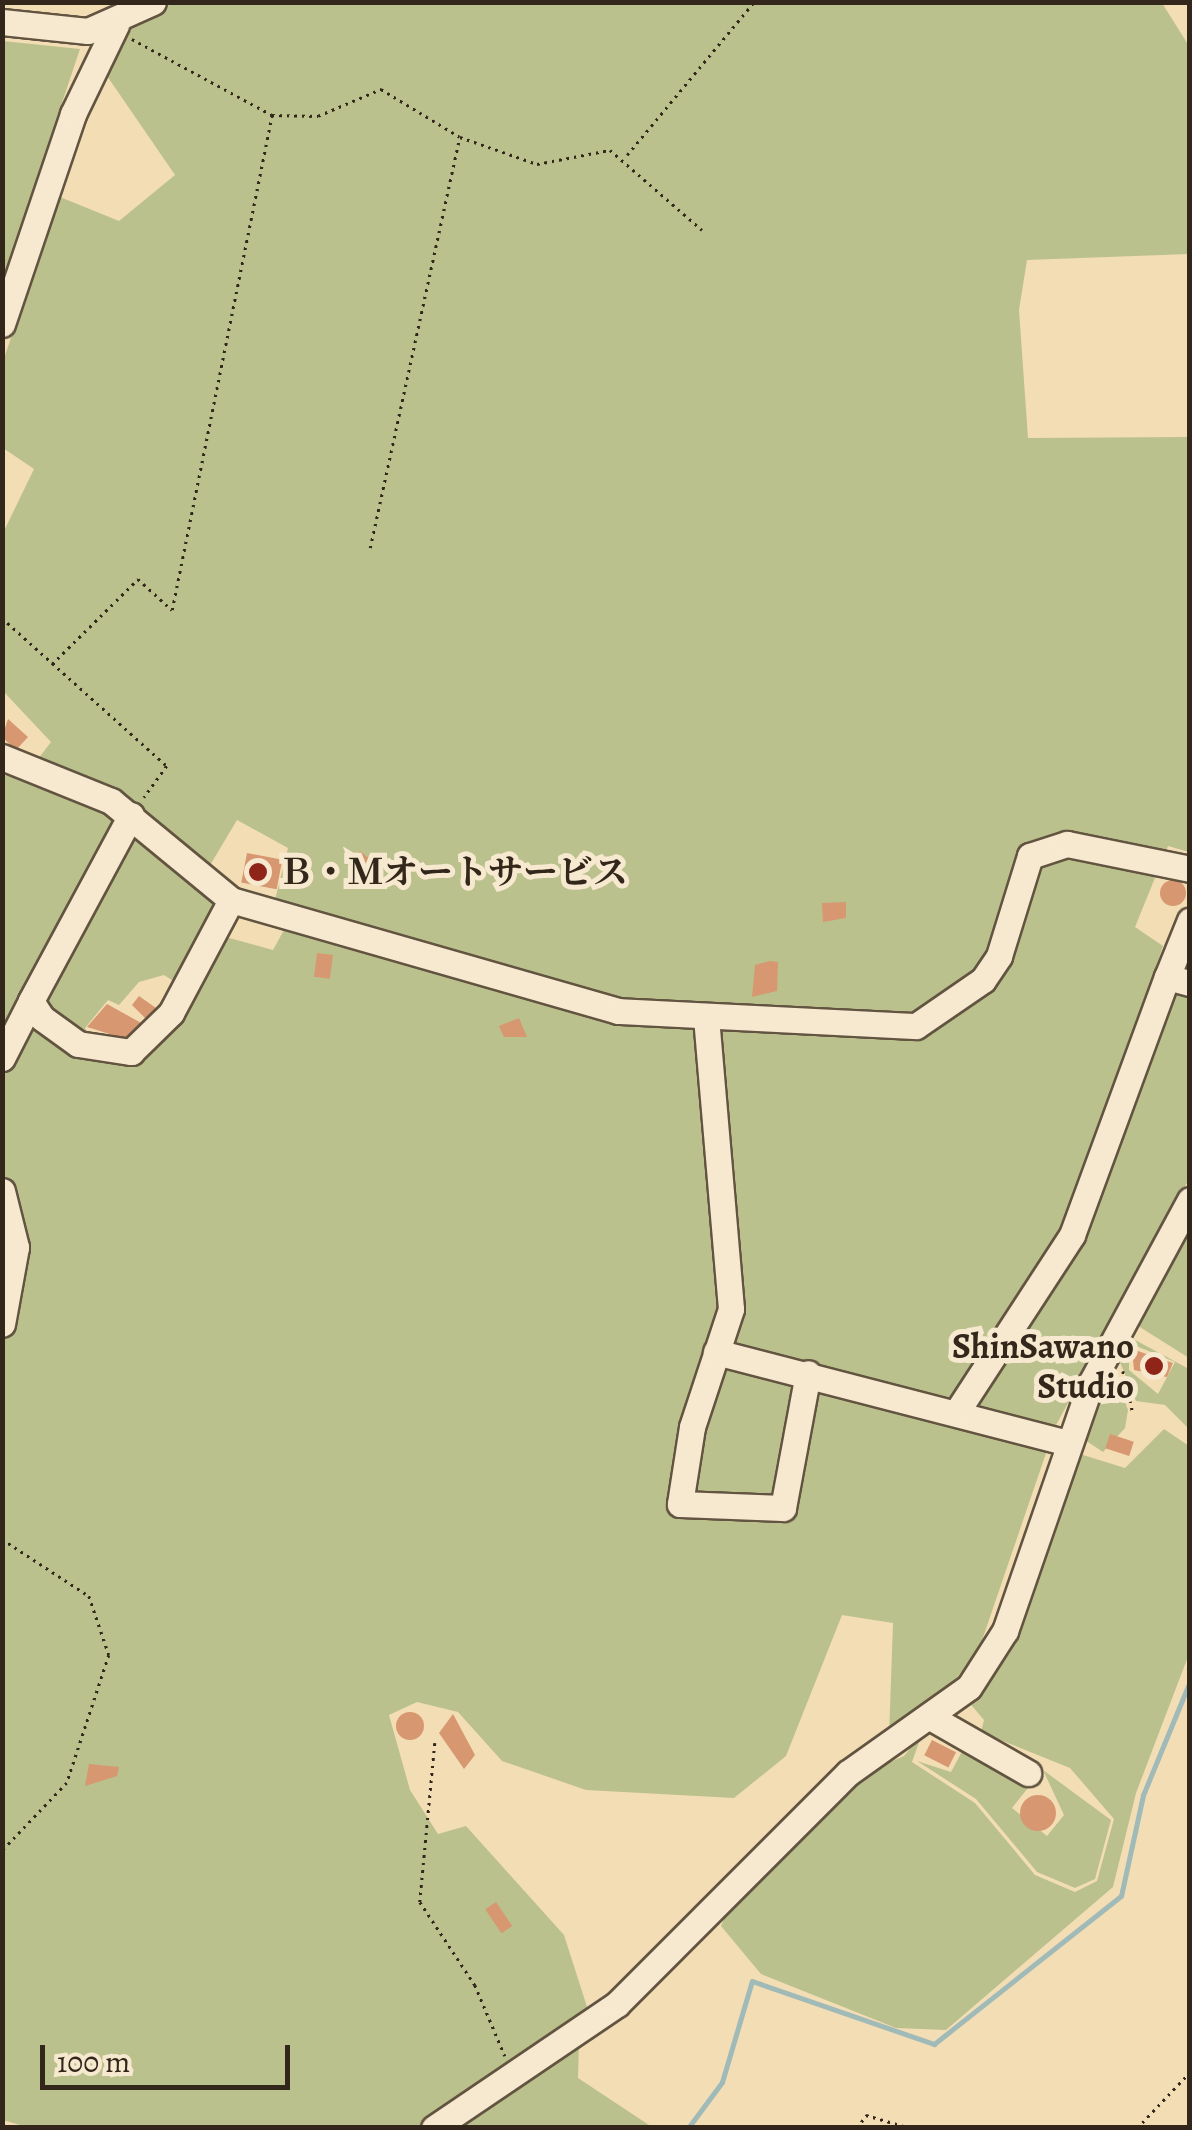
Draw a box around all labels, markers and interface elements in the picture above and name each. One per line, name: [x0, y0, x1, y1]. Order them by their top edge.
place label: Ｂ・Ｍオートサービス: [278, 851, 628, 893]
marker: Ｂ・Ｍオートサービス: [247, 861, 269, 883]
place label: ShinSawano Studio: [952, 1325, 1134, 1407]
marker: ShinSawano Studio: [1143, 1355, 1165, 1377]
scale bar: [45, 2025, 295, 2087]
text: 100 m: [57, 2042, 130, 2082]

